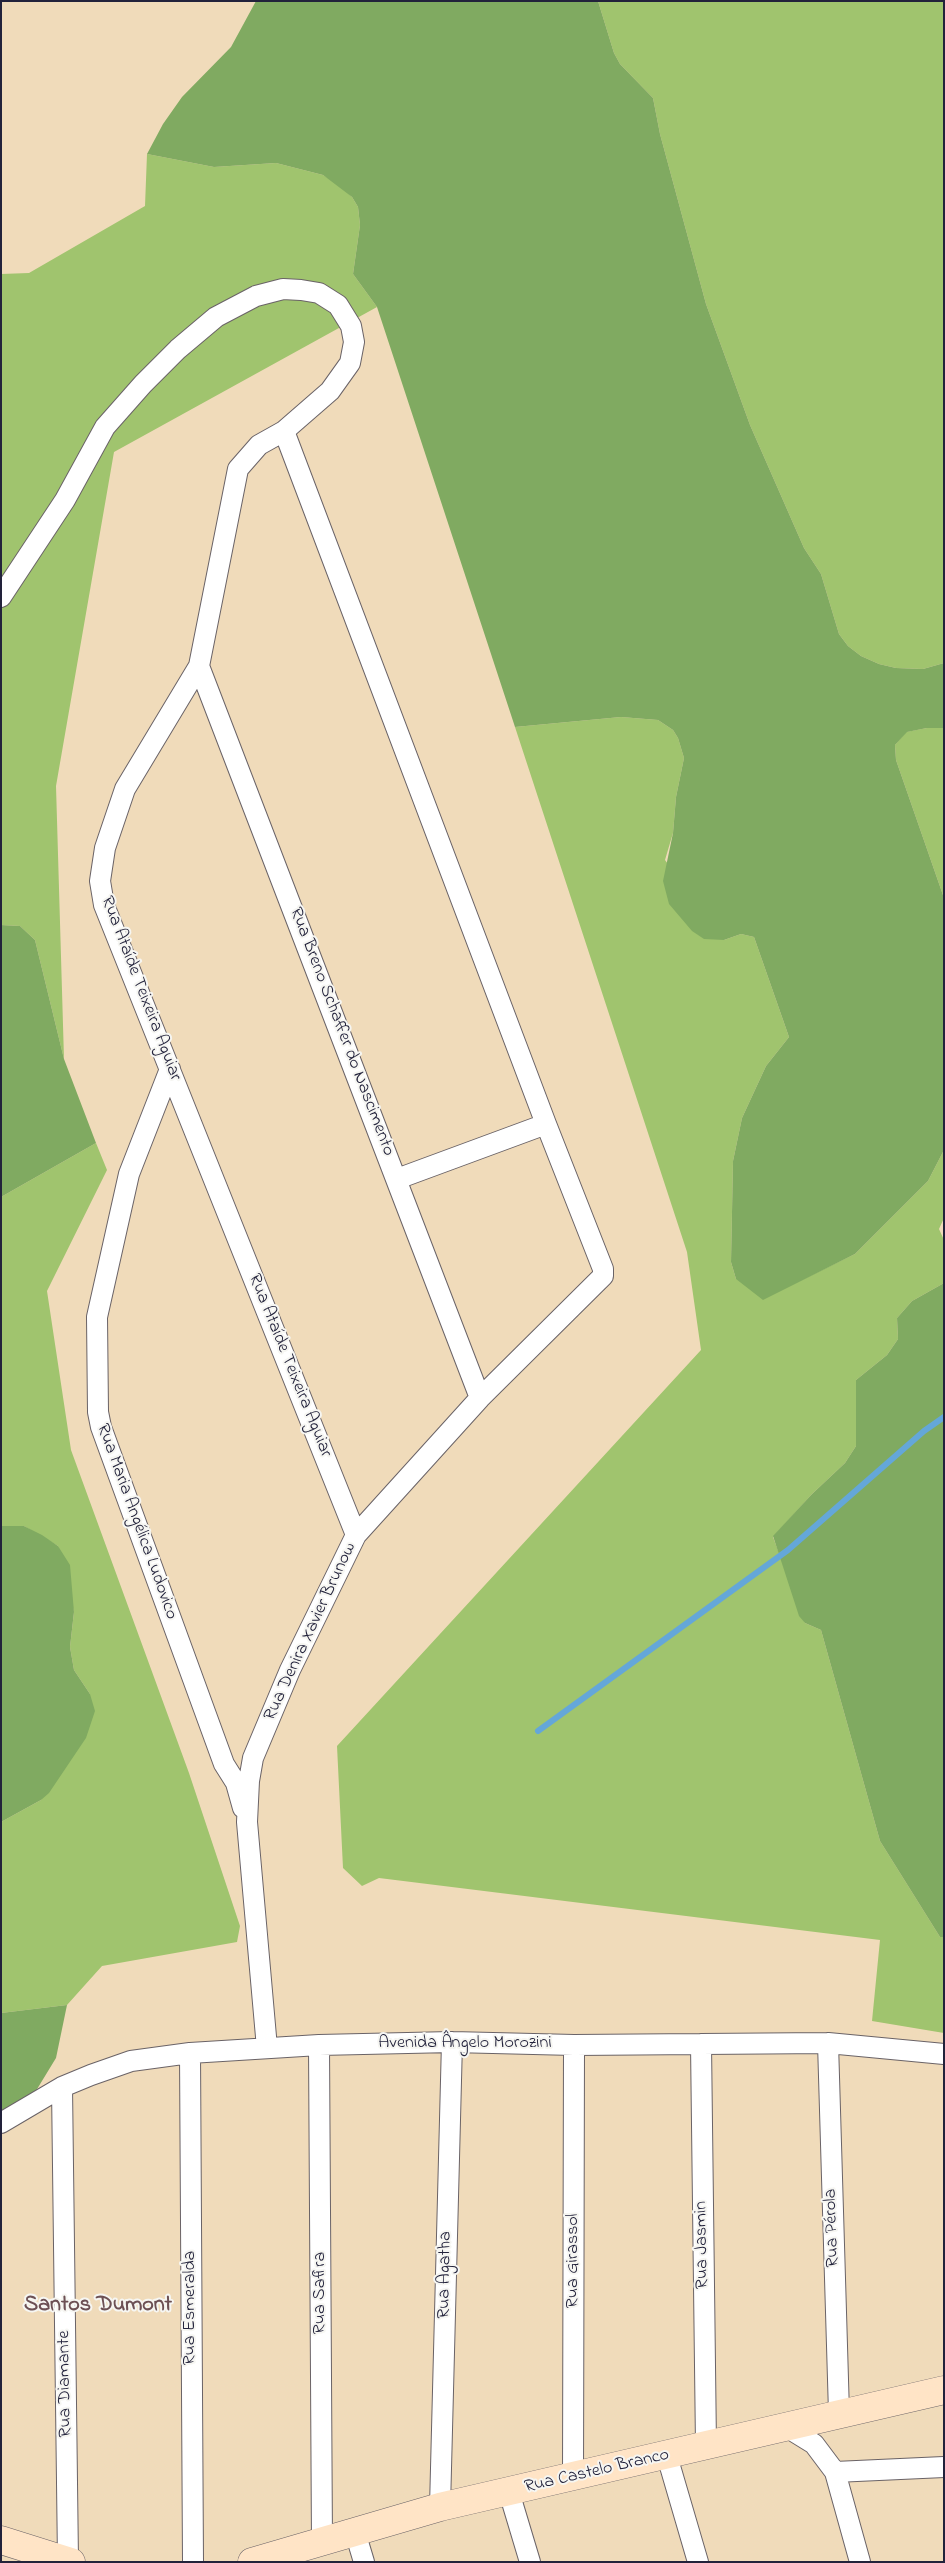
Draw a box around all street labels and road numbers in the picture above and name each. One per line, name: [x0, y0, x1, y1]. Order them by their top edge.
street label: Rua Ataíde Teixeira Aguiar: [95, 894, 185, 1084]
street label: Rua Breno Schaffer do Nascimento: [284, 905, 398, 1159]
street label: Rua Ataíde Teixeira Aguiar: [242, 1271, 336, 1461]
street label: Rua Maria Angélica Ludovico: [91, 1421, 181, 1623]
street label: Rua Denira Xavier Brunow: [260, 1540, 362, 1724]
street label: Avenida Ângelo Morozini: [378, 2033, 552, 2055]
street label: Rua Pérola: [821, 2188, 845, 2268]
street label: Rua Jasmin: [691, 2201, 715, 2289]
street label: Rua Girassol: [563, 2214, 585, 2308]
street label: Rua Agatha: [434, 2231, 458, 2319]
street label: Rua Esmeralda: [180, 2251, 202, 2365]
street label: Rua Safira: [310, 2252, 332, 2334]
street label: Rua Diamante: [54, 2330, 78, 2438]
street label: Rua Castelo Branco: [523, 2445, 671, 2499]

